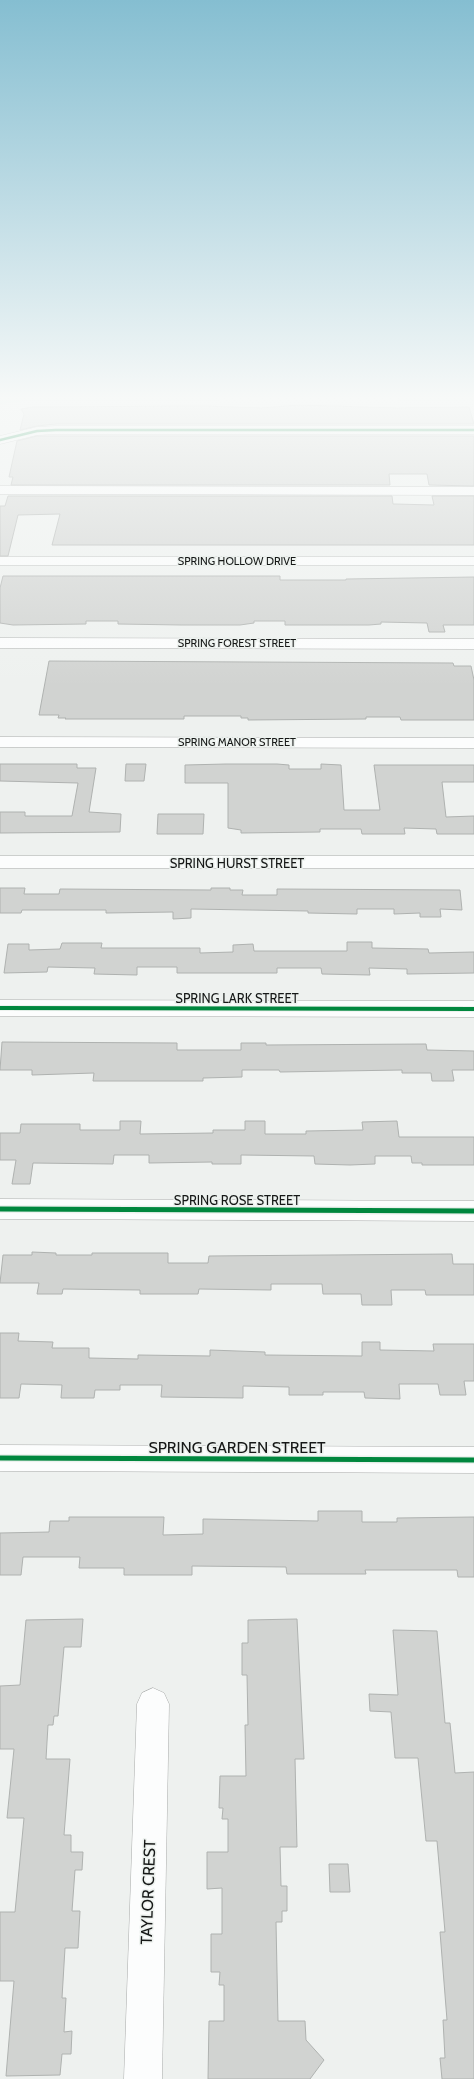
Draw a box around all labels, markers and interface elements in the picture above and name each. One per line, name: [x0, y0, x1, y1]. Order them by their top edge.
street label: SPRING HOLLOW DRIVE: [178, 554, 296, 568]
street label: SPRING FOREST STREET: [178, 636, 296, 650]
street label: SPRING MANOR STREET: [178, 735, 296, 749]
street label: SPRING HURST STREET: [170, 855, 304, 871]
street label: SPRING LARK STREET: [175, 990, 299, 1006]
street label: SPRING ROSE STREET: [174, 1192, 300, 1208]
street label: SPRING GARDEN STREET: [148, 1438, 326, 1457]
street label: TAYLOR CREST: [137, 1839, 159, 1945]

